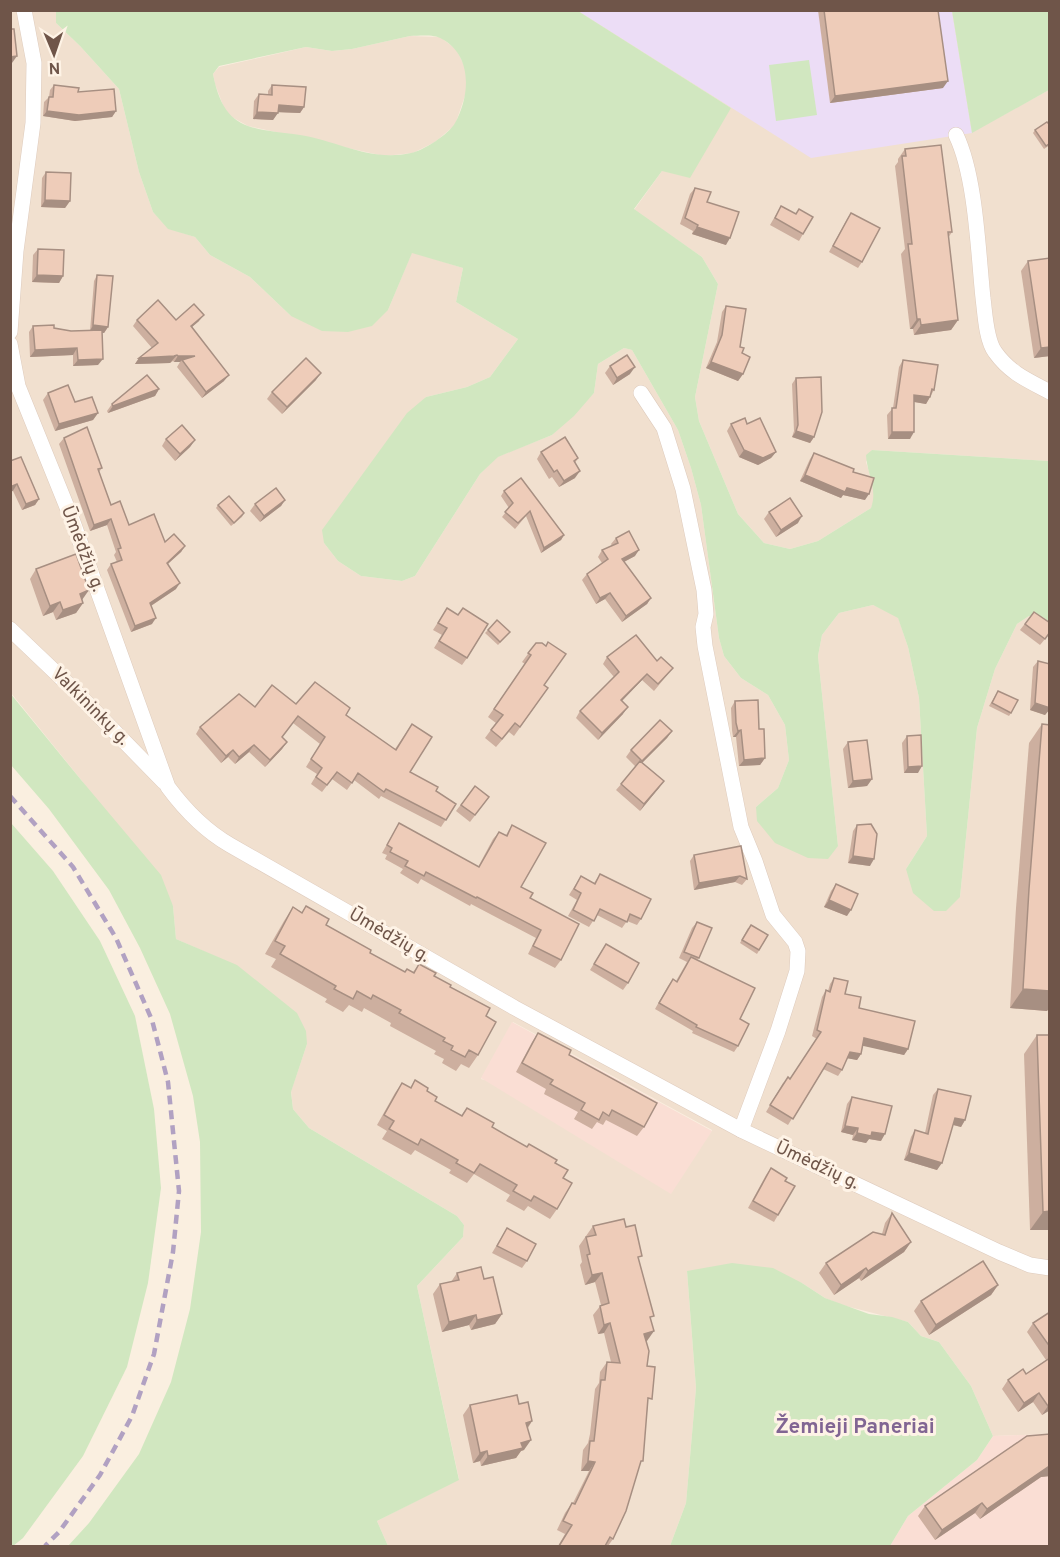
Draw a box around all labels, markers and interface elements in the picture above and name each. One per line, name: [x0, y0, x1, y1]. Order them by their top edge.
north arrow: [24, 24, 84, 84]
text: N: [48, 57, 61, 77]
street label: Ūmėdžių g.: [55, 502, 111, 595]
street label: Valkininkų g.: [46, 663, 134, 751]
street label: Ūmėdžių g.: [344, 902, 435, 969]
street label: Ūmėdžių g.: [771, 1135, 864, 1196]
district label: Žemieji Paneriai: [775, 1413, 935, 1441]

